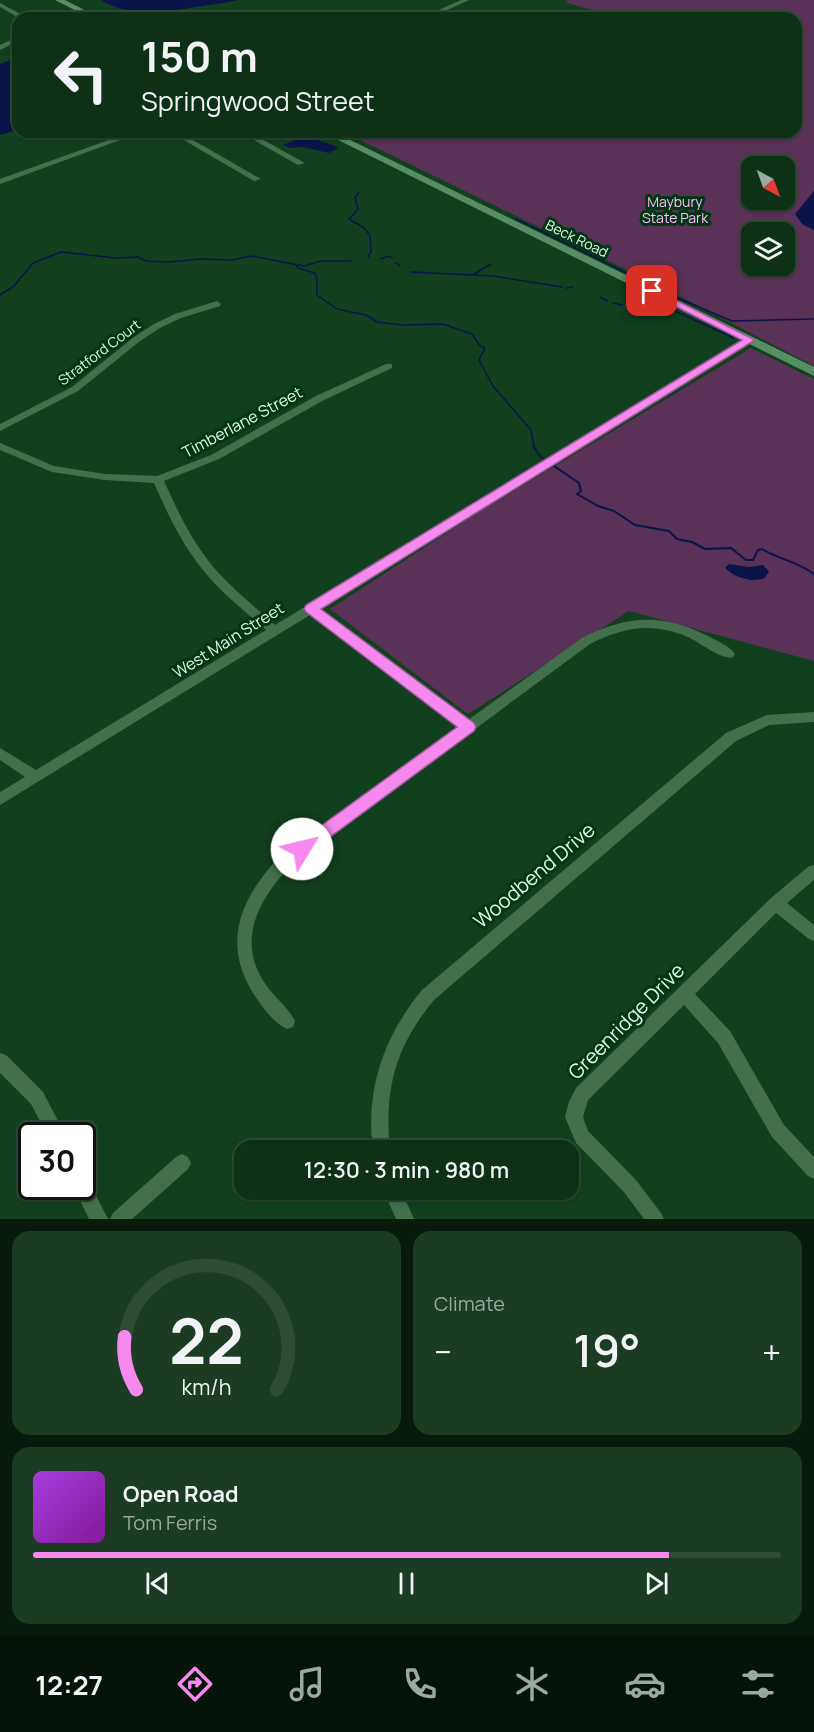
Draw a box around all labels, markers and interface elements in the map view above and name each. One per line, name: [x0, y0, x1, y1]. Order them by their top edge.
text: 150 m: [141, 27, 258, 85]
icon: left: [42, 36, 120, 114]
text: Springwood Street: [141, 82, 375, 119]
north arrow: [741, 156, 795, 210]
map controls: [741, 156, 795, 276]
park label: Maybury State Park: [642, 192, 709, 227]
street label: Beck Road: [543, 215, 611, 261]
button: layers: [741, 222, 795, 276]
pin: [626, 265, 677, 316]
icon: arrive: [635, 274, 668, 307]
street label: Stratford Court: [54, 315, 144, 389]
street label: Timberlane Street: [178, 381, 306, 463]
street label: West Main Street: [168, 597, 288, 683]
street label: Woodbend Drive: [468, 816, 600, 934]
position arrow: [270, 817, 334, 881]
street label: Greenridge Drive: [562, 957, 690, 1085]
speed limit sign: 30: [18, 1122, 96, 1200]
text: 12:30 · 3 min · 980 m: [304, 1155, 509, 1185]
text: Climate: [434, 1290, 505, 1317]
text: 22: [169, 1297, 244, 1383]
text: 19°: [573, 1319, 641, 1381]
text: −: [434, 1329, 452, 1374]
text: +: [762, 1329, 781, 1374]
text: km/h: [182, 1372, 231, 1401]
text: Open Road: [123, 1479, 238, 1509]
text: Tom Ferris: [123, 1509, 217, 1536]
icon: previous: [141, 1567, 174, 1600]
icon: pause: [390, 1567, 423, 1600]
icon: next: [640, 1567, 673, 1600]
icon: directions: [174, 1663, 216, 1705]
icon: music: [286, 1663, 328, 1705]
icon: phone: [399, 1663, 441, 1705]
icon: climate: [511, 1663, 553, 1705]
icon: car: [624, 1663, 666, 1705]
icon: filters: [737, 1663, 779, 1705]
text: 12:27: [35, 1666, 103, 1703]

